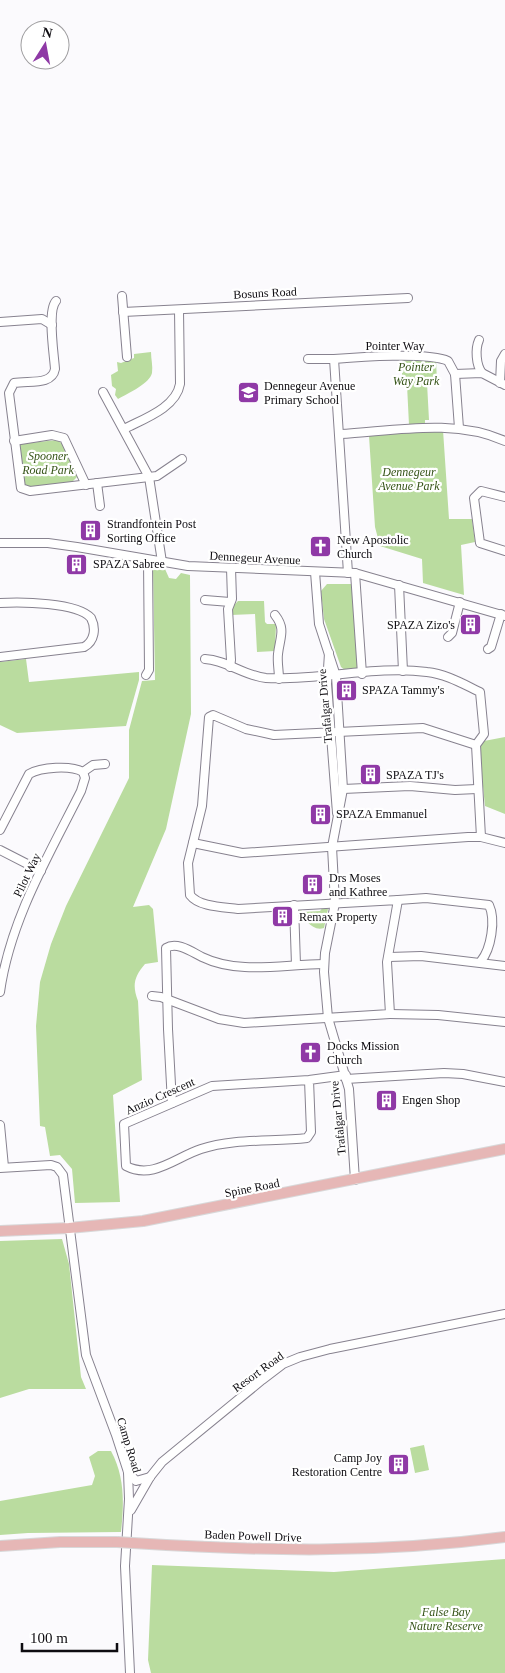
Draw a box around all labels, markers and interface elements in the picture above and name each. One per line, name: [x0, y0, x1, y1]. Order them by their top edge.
north arrow: [20, 20, 70, 70]
text: N: [41, 24, 54, 41]
street label: Bosuns Road: [233, 284, 297, 302]
street label: Pointer Way: [365, 339, 425, 353]
park label: Pointer Way Park: [393, 360, 440, 388]
place label: Dennegeur Avenue Primary School: [264, 379, 355, 407]
school or university icon: Dennegeur Avenue Primary School: [236, 381, 260, 405]
park label: Spooner Road Park: [21, 449, 75, 477]
park label: Dennegeur Avenue Park: [378, 465, 440, 493]
place label: Strandfontein Post Sorting Office: [107, 517, 197, 545]
building icon: Strandfontein Post Sorting Office: [79, 519, 103, 543]
place label: New Apostolic Church: [337, 533, 409, 561]
church icon: New Apostolic Church: [309, 535, 333, 559]
street label: Dennegeur Avenue: [209, 549, 301, 567]
building icon: SPAZA Sabree: [65, 552, 89, 576]
place label: SPAZA Sabree: [93, 557, 165, 571]
building icon: SPAZA Zizo's: [459, 613, 483, 637]
place label: SPAZA Zizo's: [387, 618, 455, 632]
street label: Trafalgar Drive: [315, 668, 335, 744]
building icon: SPAZA Tammy's: [334, 678, 358, 702]
place label: SPAZA Tammy's: [362, 683, 445, 697]
building icon: SPAZA TJ's: [358, 763, 382, 787]
place label: SPAZA TJ's: [386, 768, 444, 782]
building icon: SPAZA Emmanuel: [308, 802, 332, 826]
place label: SPAZA Emmanuel: [336, 807, 428, 821]
street label: Pilot Way: [10, 851, 44, 899]
place label: Drs Moses and Kathree: [329, 871, 387, 899]
building icon: Drs Moses and Kathree: [301, 873, 325, 897]
building icon: Remax Property: [271, 905, 295, 929]
place label: Remax Property: [299, 910, 377, 924]
place label: Docks Mission Church: [327, 1039, 399, 1067]
church icon: Docks Mission Church: [299, 1041, 323, 1065]
street label: Anzio Crescent: [123, 1074, 197, 1118]
street label: Trafalgar Drive: [327, 1080, 349, 1156]
building icon: Engen Shop: [374, 1088, 398, 1112]
place label: Engen Shop: [402, 1093, 460, 1107]
street label: Spine Road: [223, 1176, 281, 1200]
street label: Resort Road: [230, 1349, 286, 1395]
street label: Camp Road: [114, 1416, 144, 1474]
place label: Camp Joy Restoration Centre: [292, 1451, 382, 1479]
building icon: Camp Joy Restoration Centre: [386, 1453, 410, 1477]
street label: Baden Powell Drive: [204, 1527, 302, 1545]
park label: False Bay Nature Reserve: [408, 1605, 484, 1633]
scale bar: [22, 1620, 118, 1652]
text: 100 m: [30, 1630, 68, 1646]

